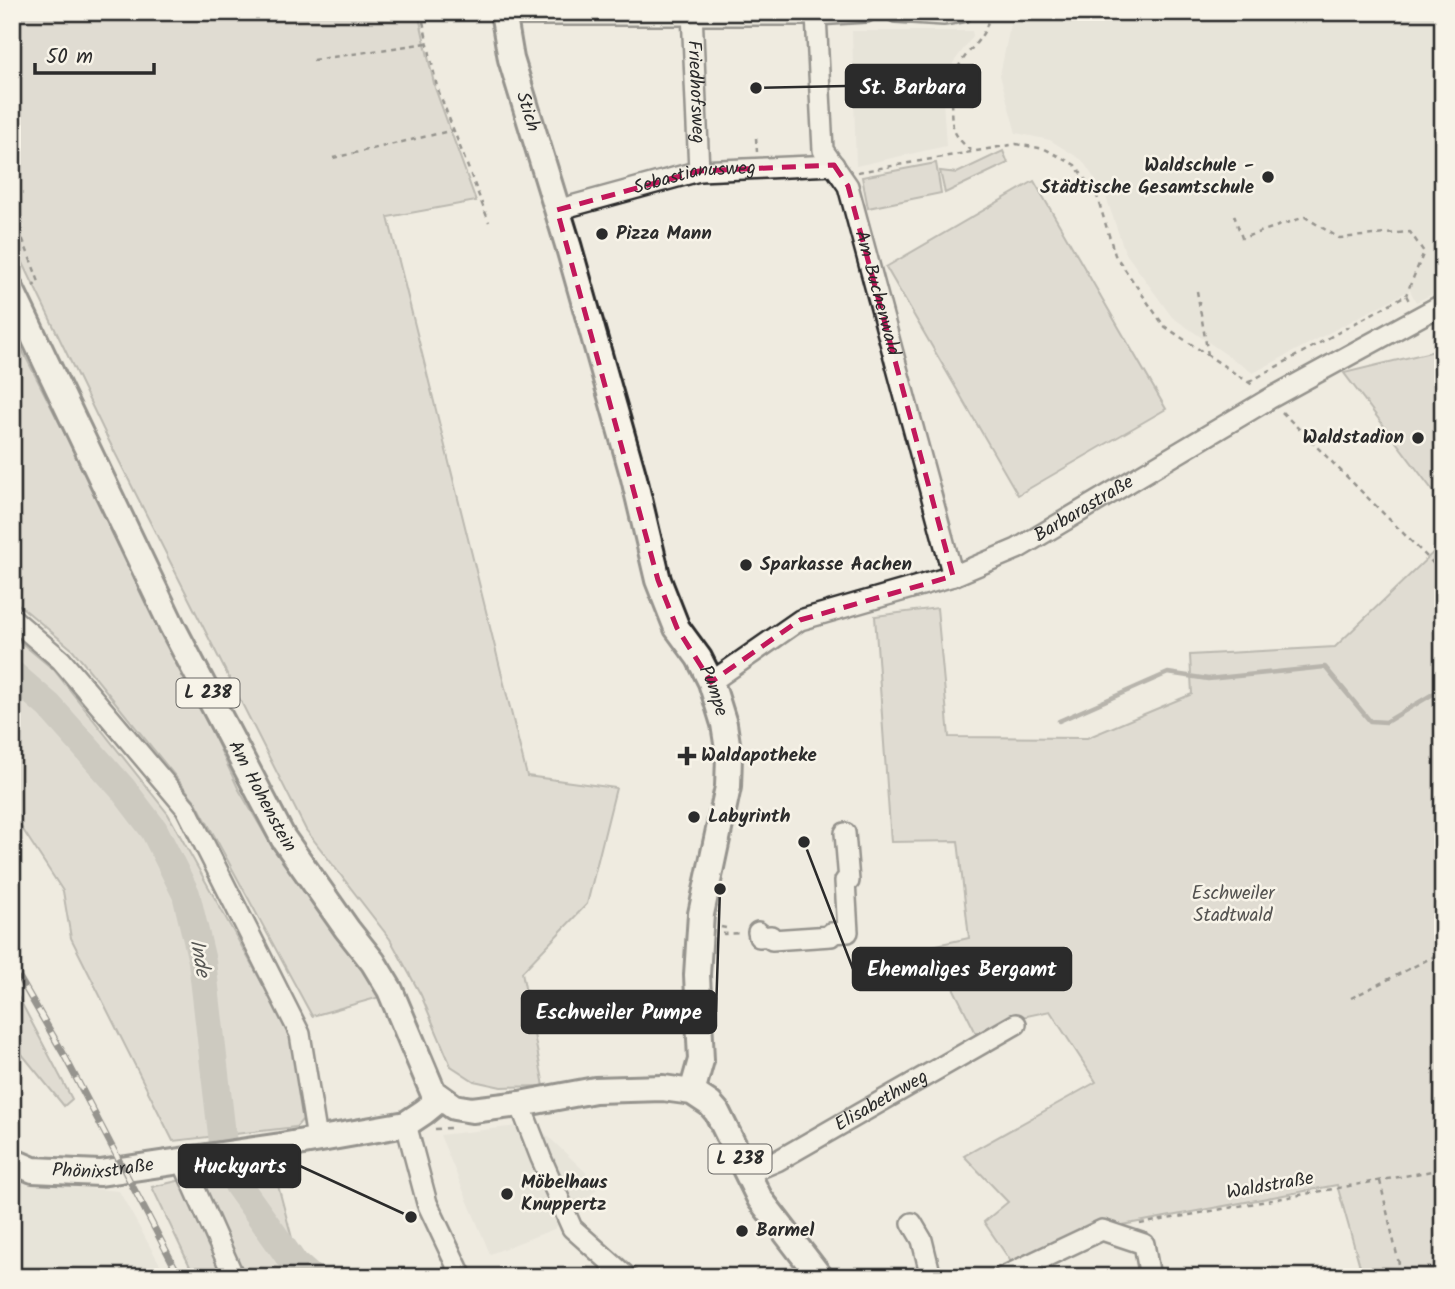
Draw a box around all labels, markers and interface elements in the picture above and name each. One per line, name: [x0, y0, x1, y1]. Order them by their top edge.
scale bar: [35, 32, 154, 76]
street label: Friedhofsweg: [678, 40, 713, 144]
text: 50 m: [46, 41, 93, 74]
callout: St. Barbara: [846, 65, 980, 107]
text: St. Barbara: [860, 72, 967, 105]
street label: Stich: [507, 88, 548, 136]
place label: Waldschule - Städtische Gesamtschule: [1040, 151, 1254, 203]
street label: Sebastianusweg: [630, 153, 756, 203]
marker: Waldschule - Städtische Gesamtschule: [1260, 169, 1276, 185]
place label: Pizza Mann: [616, 219, 712, 249]
marker: Pizza Mann: [594, 226, 610, 242]
street label: Am Buchenwald: [846, 227, 908, 360]
place label: Waldstadion: [1303, 423, 1404, 453]
marker: Waldstadion: [1410, 430, 1426, 446]
street label: Barbarastraße: [1028, 467, 1140, 551]
place label: Sparkasse Aachen: [760, 550, 912, 580]
marker: Sparkasse Aachen: [738, 557, 754, 573]
street label: Pumpe: [690, 660, 736, 721]
road number: L 238: [176, 678, 240, 708]
street label: Am Hohenstein: [220, 735, 304, 859]
place label: Waldapotheke: [701, 741, 817, 771]
marker: Waldapotheke: [679, 748, 695, 764]
place label: Labyrinth: [708, 802, 791, 832]
marker: Labyrinth: [686, 809, 702, 825]
park label: Eschweiler Stadtwald: [1191, 879, 1276, 931]
water label: Inde: [179, 937, 219, 982]
callout: Ehemaliges Bergamt: [853, 948, 1071, 990]
text: Ehemaliges Bergamt: [867, 954, 1057, 987]
callout: Eschweiler Pumpe: [522, 991, 716, 1033]
text: Eschweiler Pumpe: [536, 997, 702, 1030]
street label: Elisabethweg: [829, 1062, 934, 1140]
road number: L 238: [708, 1144, 772, 1174]
callout: Huckyarts: [179, 1145, 300, 1187]
street label: Phönixstraße: [51, 1150, 156, 1188]
text: Huckyarts: [193, 1151, 287, 1184]
street label: Waldstraße: [1224, 1163, 1316, 1208]
place label: Möbelhaus Knuppertz: [521, 1168, 608, 1220]
marker: Möbelhaus Knuppertz: [499, 1186, 515, 1202]
place label: Barmel: [756, 1216, 815, 1246]
marker: Barmel: [734, 1223, 750, 1239]

